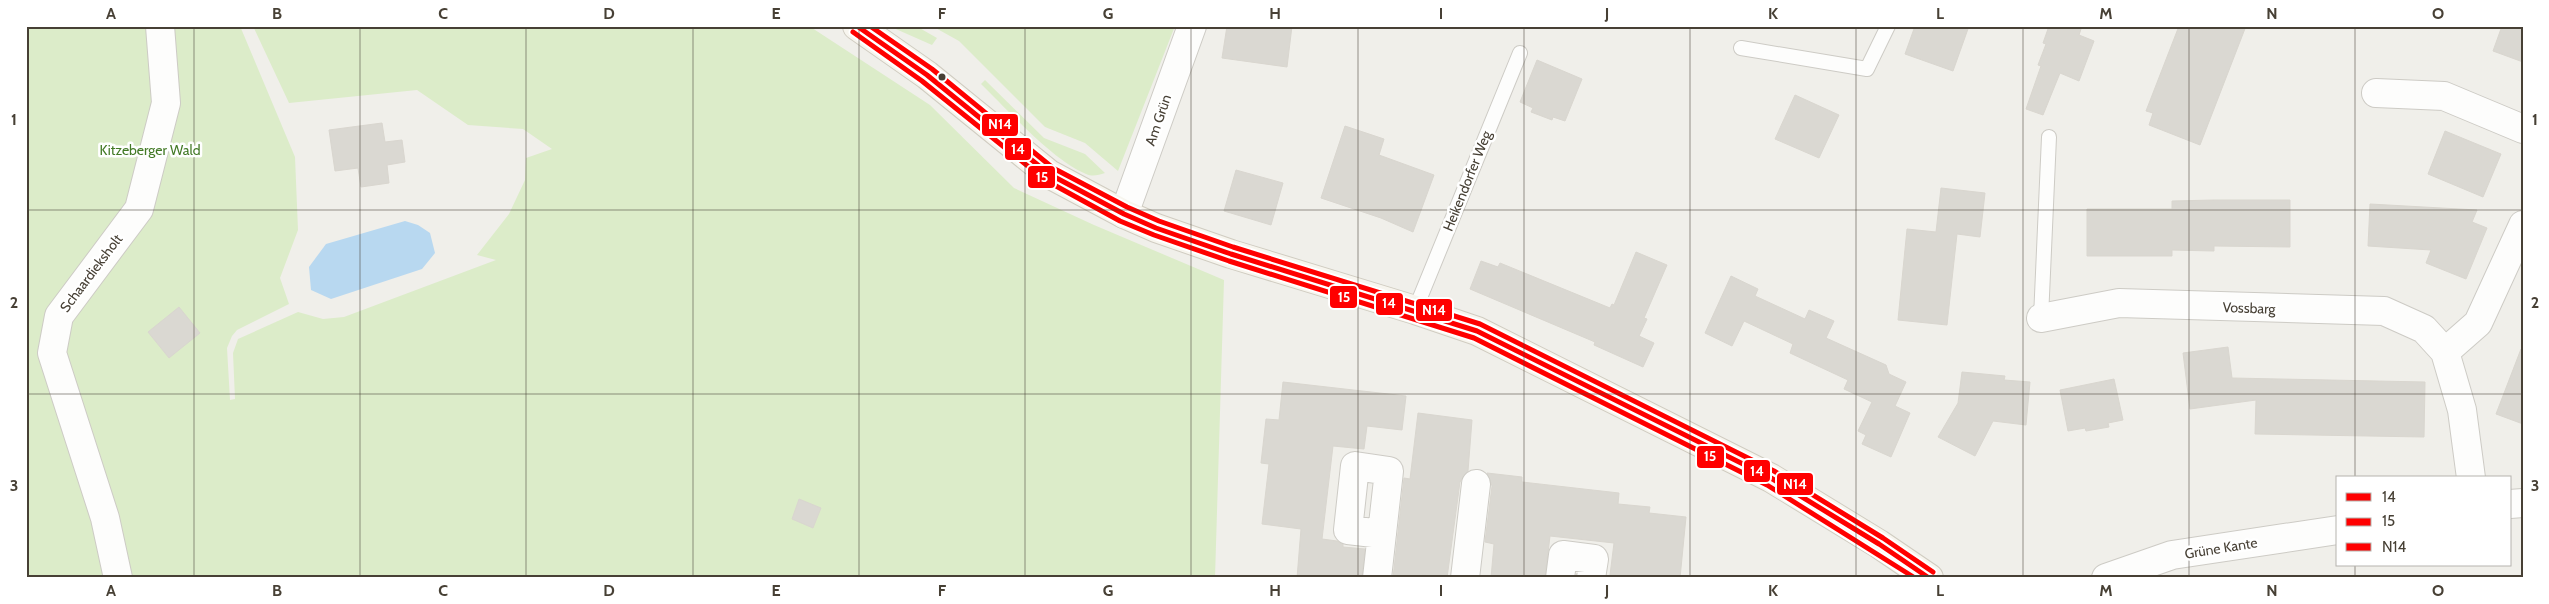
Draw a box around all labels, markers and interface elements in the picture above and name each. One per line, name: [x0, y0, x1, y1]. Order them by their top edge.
text: A: [106, 4, 116, 23]
text: B: [272, 4, 282, 23]
text: C: [438, 4, 448, 23]
text: D: [603, 4, 615, 23]
text: E: [771, 4, 781, 23]
text: F: [938, 4, 947, 23]
text: G: [1103, 4, 1113, 23]
text: H: [1269, 4, 1281, 23]
text: I: [1439, 4, 1443, 23]
text: J: [1604, 4, 1609, 23]
text: K: [1768, 4, 1778, 23]
text: L: [1936, 4, 1944, 23]
text: M: [2099, 4, 2113, 23]
text: N: [2266, 4, 2278, 23]
text: O: [2432, 4, 2444, 23]
unlabelled marker: [937, 72, 947, 82]
street label: Am Grün: [1141, 92, 1175, 148]
text: 1: [11, 110, 17, 129]
text: 1: [2532, 110, 2538, 129]
line badge: N14: [981, 113, 1019, 137]
text: N14: [988, 115, 1012, 133]
street label: Heikendorfer Weg: [1439, 127, 1496, 234]
line badge: 14: [1004, 137, 1032, 161]
text: 14: [1011, 140, 1025, 158]
park label: Kitzeberger Wald: [100, 141, 200, 159]
line badge: 15: [1027, 165, 1056, 189]
text: 15: [1036, 168, 1048, 186]
street label: Schaardieksholt: [56, 230, 126, 316]
line badge: 15: [1329, 285, 1358, 309]
text: 15: [1338, 288, 1350, 306]
line badge: 14: [1375, 292, 1404, 316]
text: 2: [10, 293, 18, 312]
text: 2: [2531, 293, 2539, 312]
text: 14: [1382, 294, 1396, 312]
line badge: N14: [1415, 298, 1453, 322]
street label: Vossbarg: [2222, 298, 2277, 318]
text: N14: [1422, 301, 1446, 319]
line badge: 15: [1696, 445, 1725, 469]
text: 15: [1704, 447, 1716, 465]
line badge: 14: [1743, 459, 1771, 483]
text: 14: [1750, 462, 1764, 480]
line badge: N14: [1776, 472, 1814, 496]
text: N14: [1783, 475, 1807, 493]
text: 3: [10, 476, 18, 495]
legend: [2336, 476, 2512, 566]
text: 3: [2531, 476, 2539, 495]
text: 14: [2382, 488, 2396, 506]
text: 15: [2382, 512, 2395, 530]
street label: Grüne Kante: [2183, 533, 2259, 563]
text: N14: [2382, 538, 2406, 556]
text: A: [106, 581, 116, 600]
text: B: [272, 581, 282, 600]
text: C: [438, 581, 448, 600]
text: D: [603, 581, 615, 600]
text: E: [771, 581, 781, 600]
text: F: [938, 581, 947, 600]
text: G: [1103, 581, 1113, 600]
text: H: [1269, 581, 1281, 600]
text: I: [1439, 581, 1443, 600]
text: J: [1604, 581, 1609, 600]
text: K: [1768, 581, 1778, 600]
text: L: [1936, 581, 1944, 600]
text: M: [2099, 581, 2113, 600]
text: N: [2266, 581, 2278, 600]
text: O: [2432, 581, 2444, 600]

